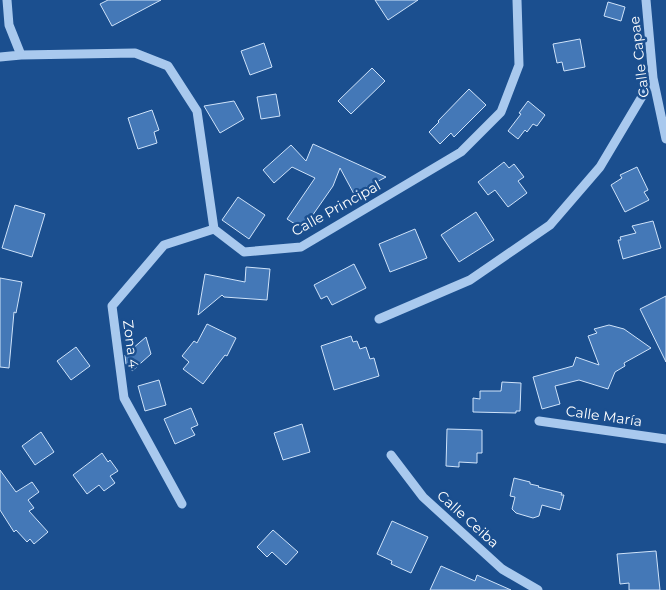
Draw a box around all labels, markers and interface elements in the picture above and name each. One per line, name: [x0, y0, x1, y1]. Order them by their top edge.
street label: Calle Capae: [625, 15, 653, 99]
street label: Calle Principal: [288, 176, 384, 240]
street label: Zona 4: [119, 319, 143, 370]
street label: Calle María: [565, 402, 643, 430]
street label: Calle Ceiba: [433, 486, 503, 552]

